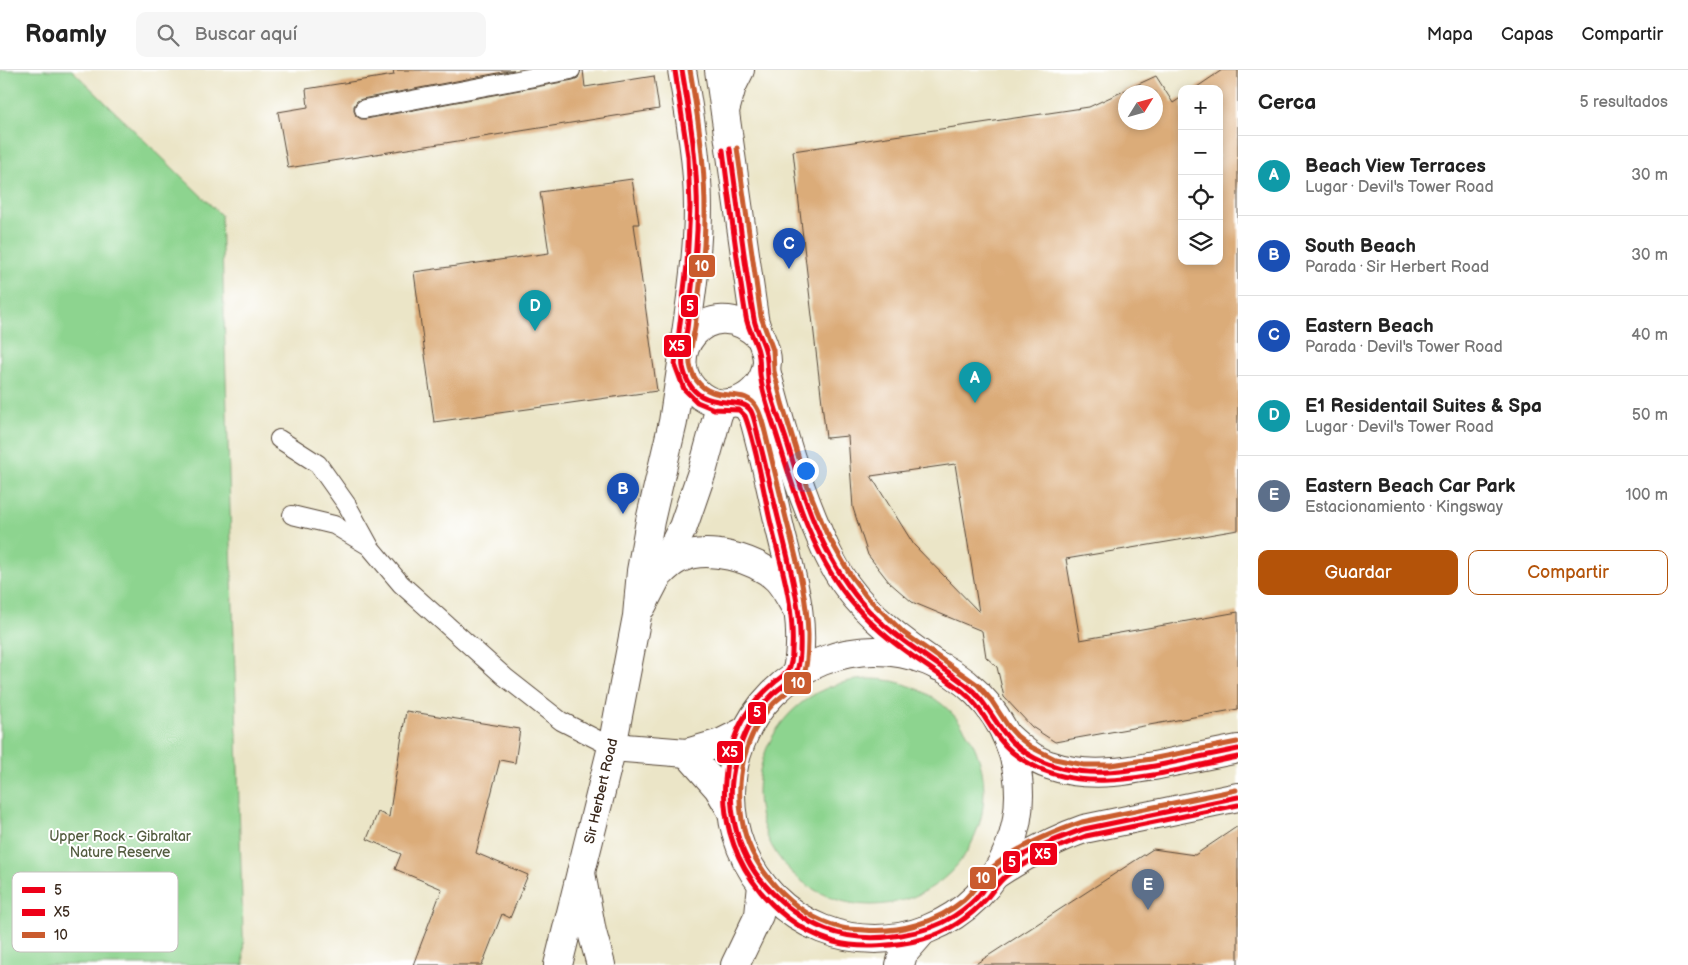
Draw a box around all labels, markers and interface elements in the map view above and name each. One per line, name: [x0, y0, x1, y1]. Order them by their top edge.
search box: [136, 12, 486, 57]
text: Roamly: [25, 20, 106, 49]
icon: search: [154, 21, 182, 49]
text: Buscar aquí: [194, 23, 297, 46]
text: Mapa: [1427, 24, 1473, 45]
text: Capas: [1501, 24, 1554, 45]
text: Compartir: [1582, 24, 1663, 45]
north arrow: [1118, 85, 1163, 130]
map controls: [1178, 85, 1223, 265]
button: +: [1178, 85, 1223, 130]
text: Cerca: [1258, 90, 1316, 115]
text: 5 resultados: [1580, 93, 1668, 112]
button: −: [1178, 130, 1223, 175]
text: Beach View Terraces: [1305, 155, 1486, 178]
text: A: [1269, 166, 1279, 185]
text: 30 m: [1631, 166, 1668, 185]
button: locate: [1178, 175, 1223, 220]
text: Lugar · Devil's Tower Road: [1305, 178, 1494, 197]
button: layers: [1178, 220, 1223, 265]
pin: C: [773, 228, 805, 269]
text: South Beach: [1305, 235, 1416, 258]
text: B: [1268, 246, 1280, 265]
text: 30 m: [1631, 246, 1668, 265]
line badge: 10: [688, 254, 716, 278]
text: 10: [695, 258, 710, 275]
text: Parada · Sir Herbert Road: [1305, 258, 1489, 277]
pin: D: [519, 290, 551, 331]
line badge: 5: [680, 294, 699, 318]
text: 5: [686, 298, 694, 315]
text: Eastern Beach: [1305, 315, 1434, 338]
text: C: [1268, 326, 1280, 345]
text: 40 m: [1631, 326, 1668, 345]
line badge: X5: [663, 334, 692, 358]
text: X5: [669, 338, 685, 355]
text: Parada · Devil's Tower Road: [1305, 338, 1503, 357]
pin: A: [959, 362, 991, 403]
text: E1 Residentail Suites & Spa: [1305, 395, 1542, 418]
text: D: [1268, 406, 1280, 425]
text: 50 m: [1632, 406, 1668, 425]
text: Lugar · Devil's Tower Road: [1305, 418, 1494, 437]
your location: [793, 458, 819, 484]
pin: B: [607, 473, 639, 514]
text: Eastern Beach Car Park: [1305, 475, 1515, 498]
text: E: [1269, 486, 1279, 505]
text: 100 m: [1625, 486, 1668, 505]
text: Estacionamiento · Kingsway: [1305, 498, 1503, 517]
button: Guardar: [1258, 550, 1458, 595]
button: Compartir: [1468, 550, 1668, 595]
line badge: 10: [783, 671, 812, 695]
text: 10: [791, 675, 806, 692]
line badge: 5: [747, 701, 767, 725]
text: 5: [753, 704, 761, 721]
street label: Sir Herbert Road: [581, 737, 621, 845]
line badge: X5: [716, 740, 744, 764]
text: X5: [722, 744, 738, 761]
park label: Upper Rock - Gibraltar Nature Reserve: [49, 828, 192, 861]
line badge: X5: [1029, 842, 1058, 866]
text: X5: [1035, 846, 1051, 863]
line badge: 5: [1002, 850, 1021, 874]
text: 5: [1008, 854, 1016, 871]
line badge: 10: [969, 866, 997, 890]
pin: E: [1132, 869, 1164, 910]
text: 10: [976, 870, 991, 887]
legend: [12, 872, 178, 952]
text: 5: [54, 882, 62, 899]
text: X5: [53, 904, 70, 921]
text: 10: [54, 927, 68, 944]

